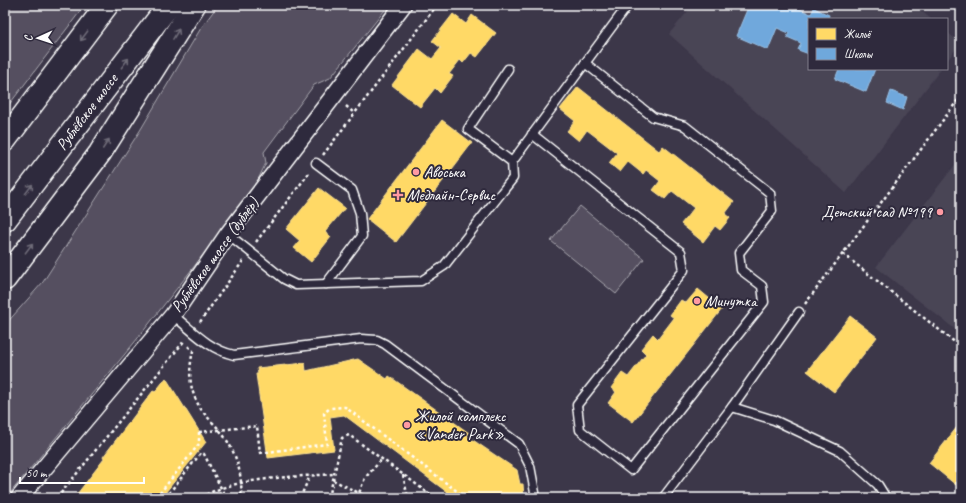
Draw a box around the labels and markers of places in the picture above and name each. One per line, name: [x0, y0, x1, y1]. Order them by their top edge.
place label: Авоська: [424, 162, 466, 182]
marker: Авоська: [411, 167, 421, 177]
place label: Медлайн-Сервис: [407, 185, 496, 205]
marker: Медлайн-Сервис: [392, 189, 404, 201]
place label: Детский сад №199: [822, 202, 934, 222]
marker: Детский сад №199: [935, 207, 945, 217]
place label: Минутка: [705, 291, 758, 311]
marker: Минутка: [692, 296, 702, 306]
place label: Жилой комплекс «Vander Park»: [415, 406, 507, 444]
marker: Жилой комплекс «Vander Park»: [402, 420, 412, 430]

